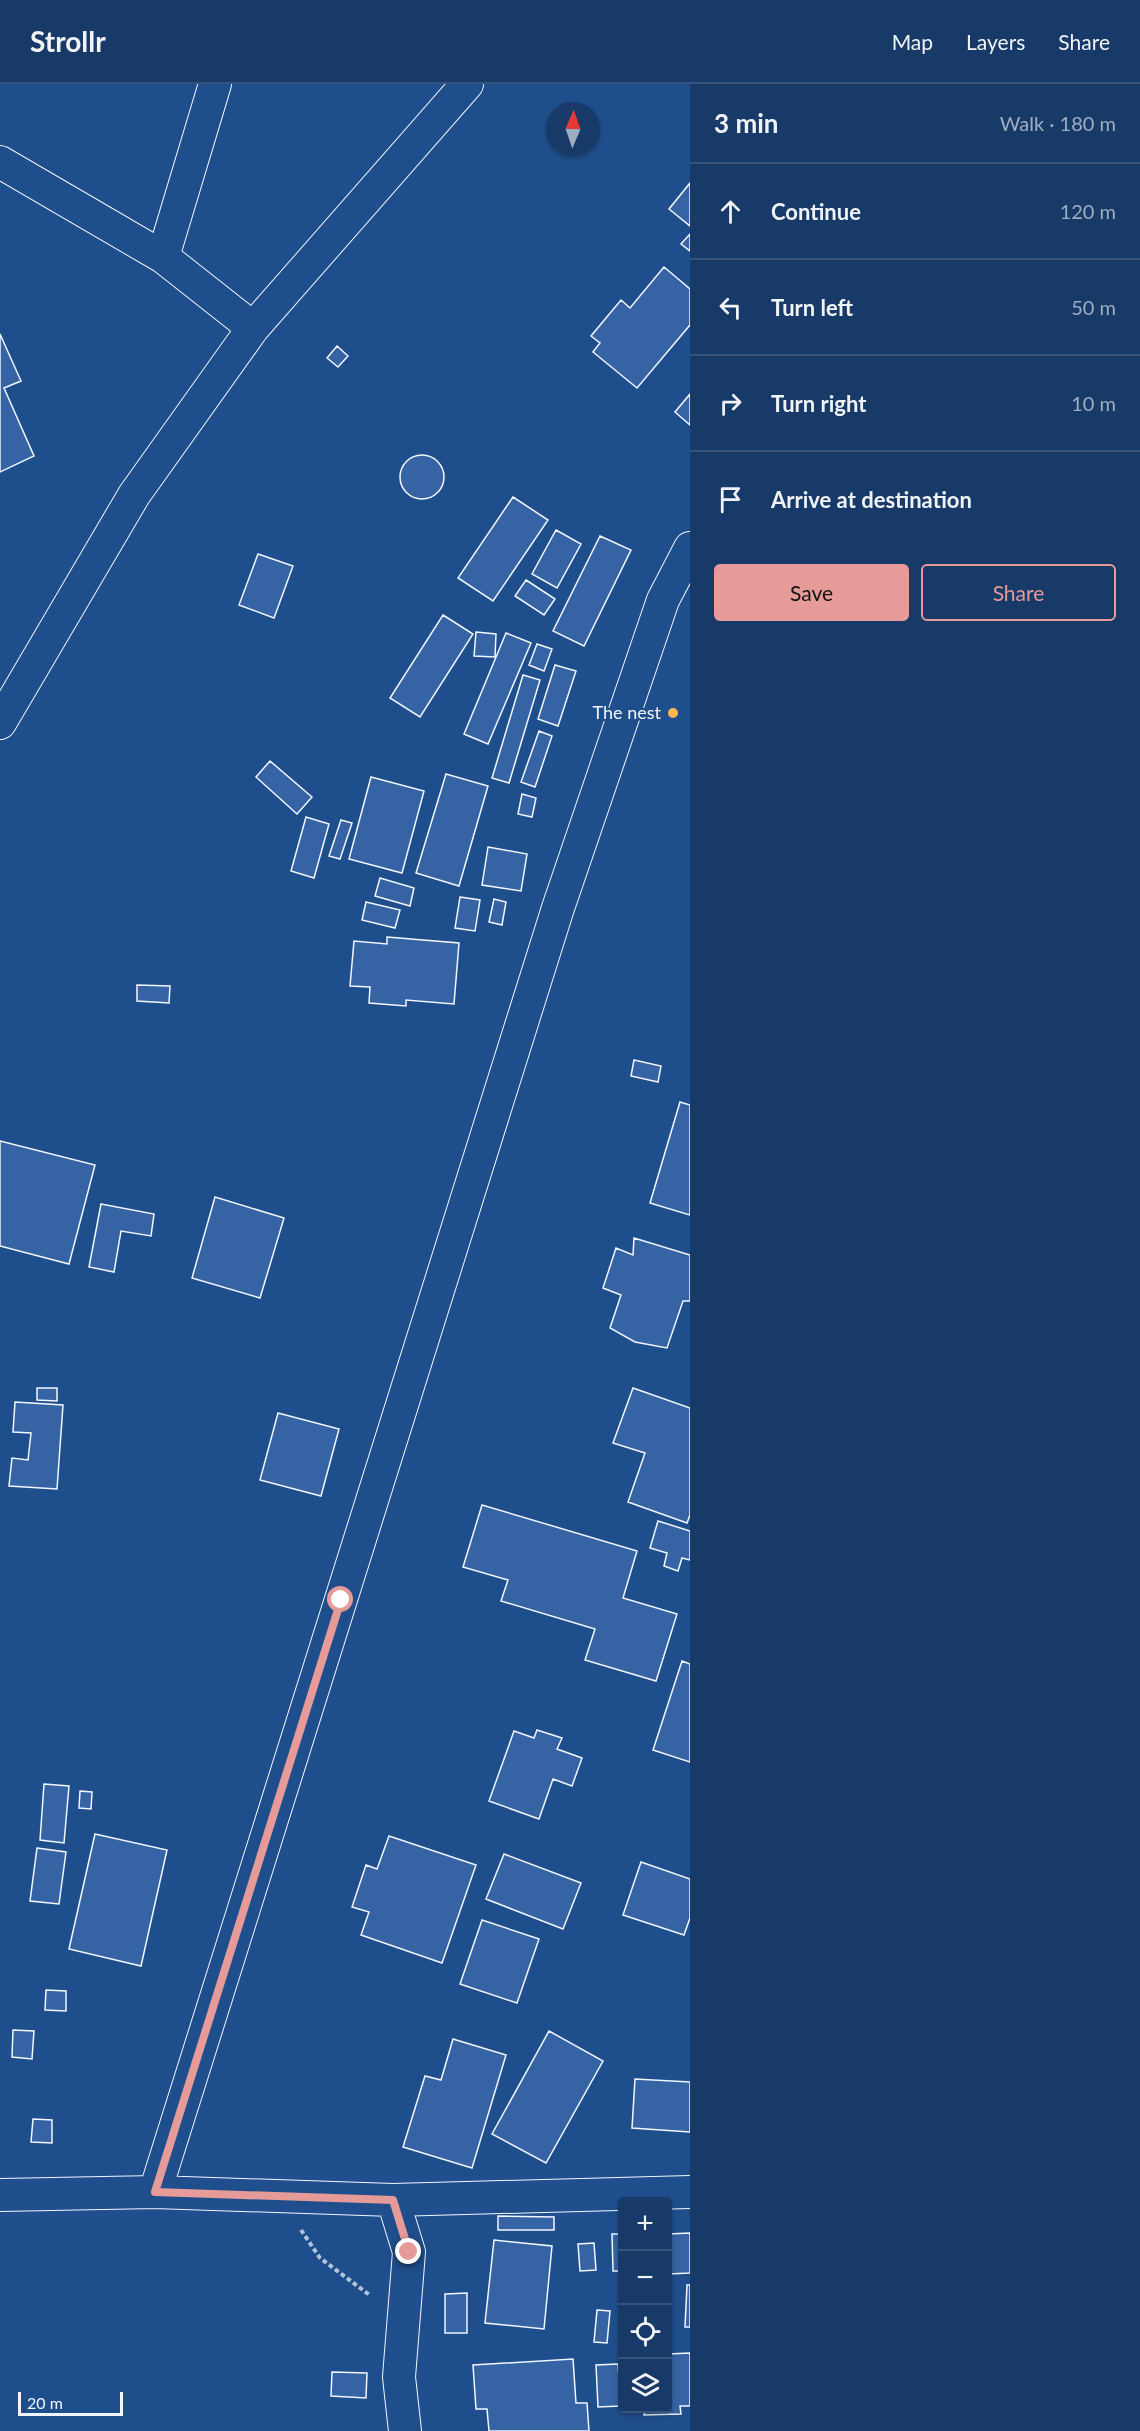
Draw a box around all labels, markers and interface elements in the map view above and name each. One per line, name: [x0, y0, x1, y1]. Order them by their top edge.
text: Strollr: [30, 24, 106, 58]
text: Map: [892, 29, 933, 54]
text: Layers: [966, 29, 1025, 54]
text: Share: [1058, 29, 1110, 54]
north arrow: [546, 102, 600, 156]
text: 3 min: [714, 107, 778, 139]
text: Walk · 180 m: [1000, 111, 1116, 135]
icon: ahead: [714, 195, 747, 228]
text: Continue: [771, 198, 861, 225]
text: 120 m: [1060, 199, 1116, 223]
icon: left: [714, 291, 747, 324]
text: Turn left: [771, 294, 853, 321]
text: 50 m: [1071, 295, 1116, 319]
icon: right: [714, 387, 747, 420]
text: Turn right: [771, 390, 866, 417]
text: 10 m: [1071, 391, 1116, 415]
icon: arrive: [714, 483, 747, 516]
text: Arrive at destination: [771, 486, 972, 513]
button: Save: [714, 564, 909, 621]
button: Share: [921, 564, 1116, 621]
place label: The nest: [593, 701, 662, 723]
marker: The nest: [666, 706, 680, 720]
route start: [327, 1586, 353, 1612]
map controls: [618, 2197, 672, 2413]
button: +: [618, 2197, 672, 2251]
route end: [395, 2238, 421, 2264]
button: −: [618, 2251, 672, 2305]
button: locate: [618, 2305, 672, 2359]
button: layers: [618, 2359, 672, 2413]
scale bar: [18, 2389, 123, 2416]
text: 20 m: [27, 2393, 63, 2412]

